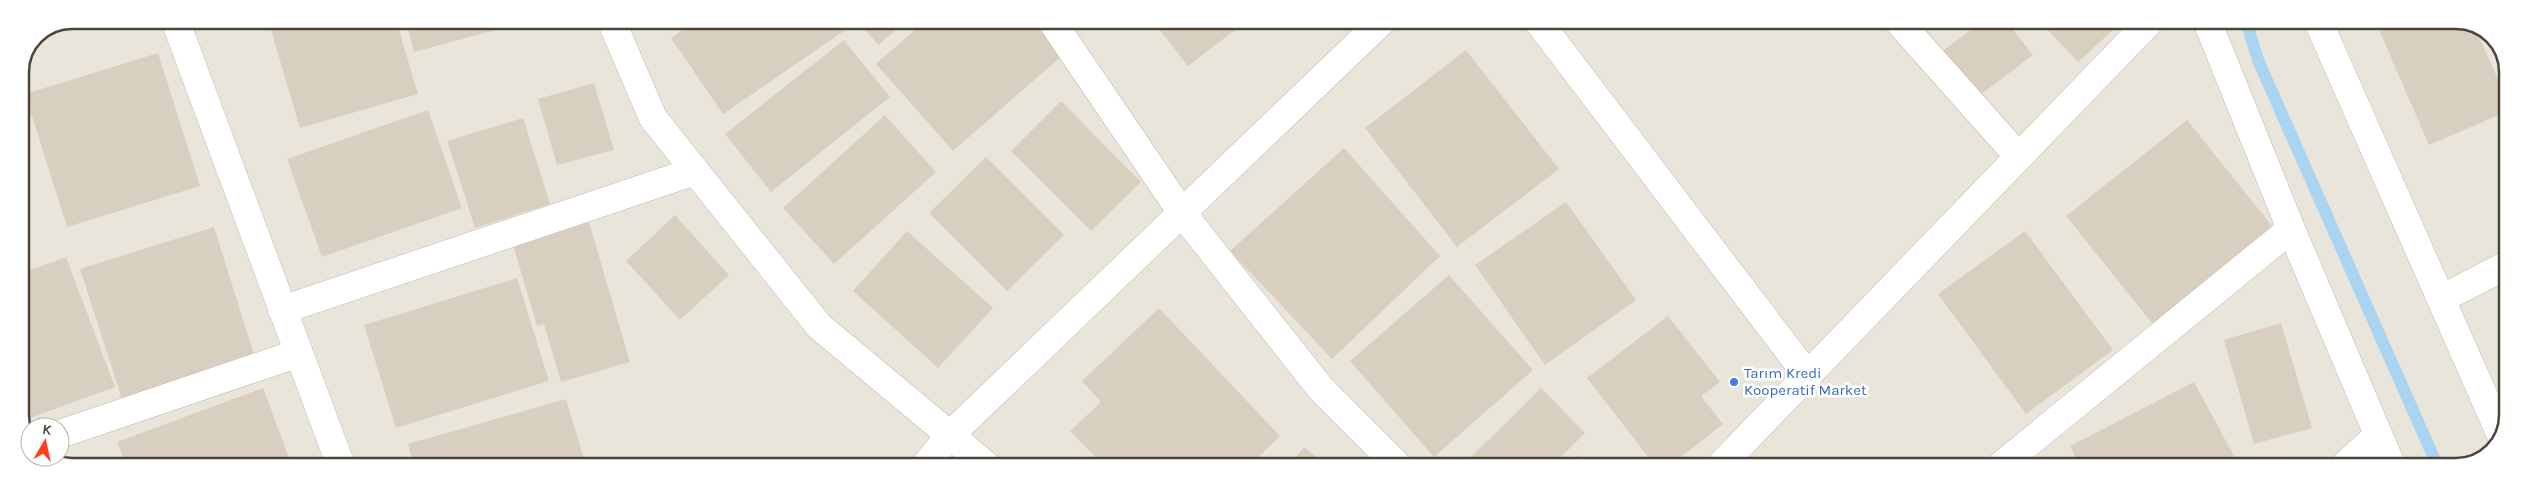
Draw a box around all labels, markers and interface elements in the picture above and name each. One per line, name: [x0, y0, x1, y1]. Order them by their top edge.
place label: Tarım Kredi Kooperatif Market: [1744, 364, 1867, 399]
marker: Tarım Kredi Kooperatif Market: [1728, 376, 1740, 388]
north arrow: [20, 417, 70, 467]
text: K: [41, 421, 54, 439]

